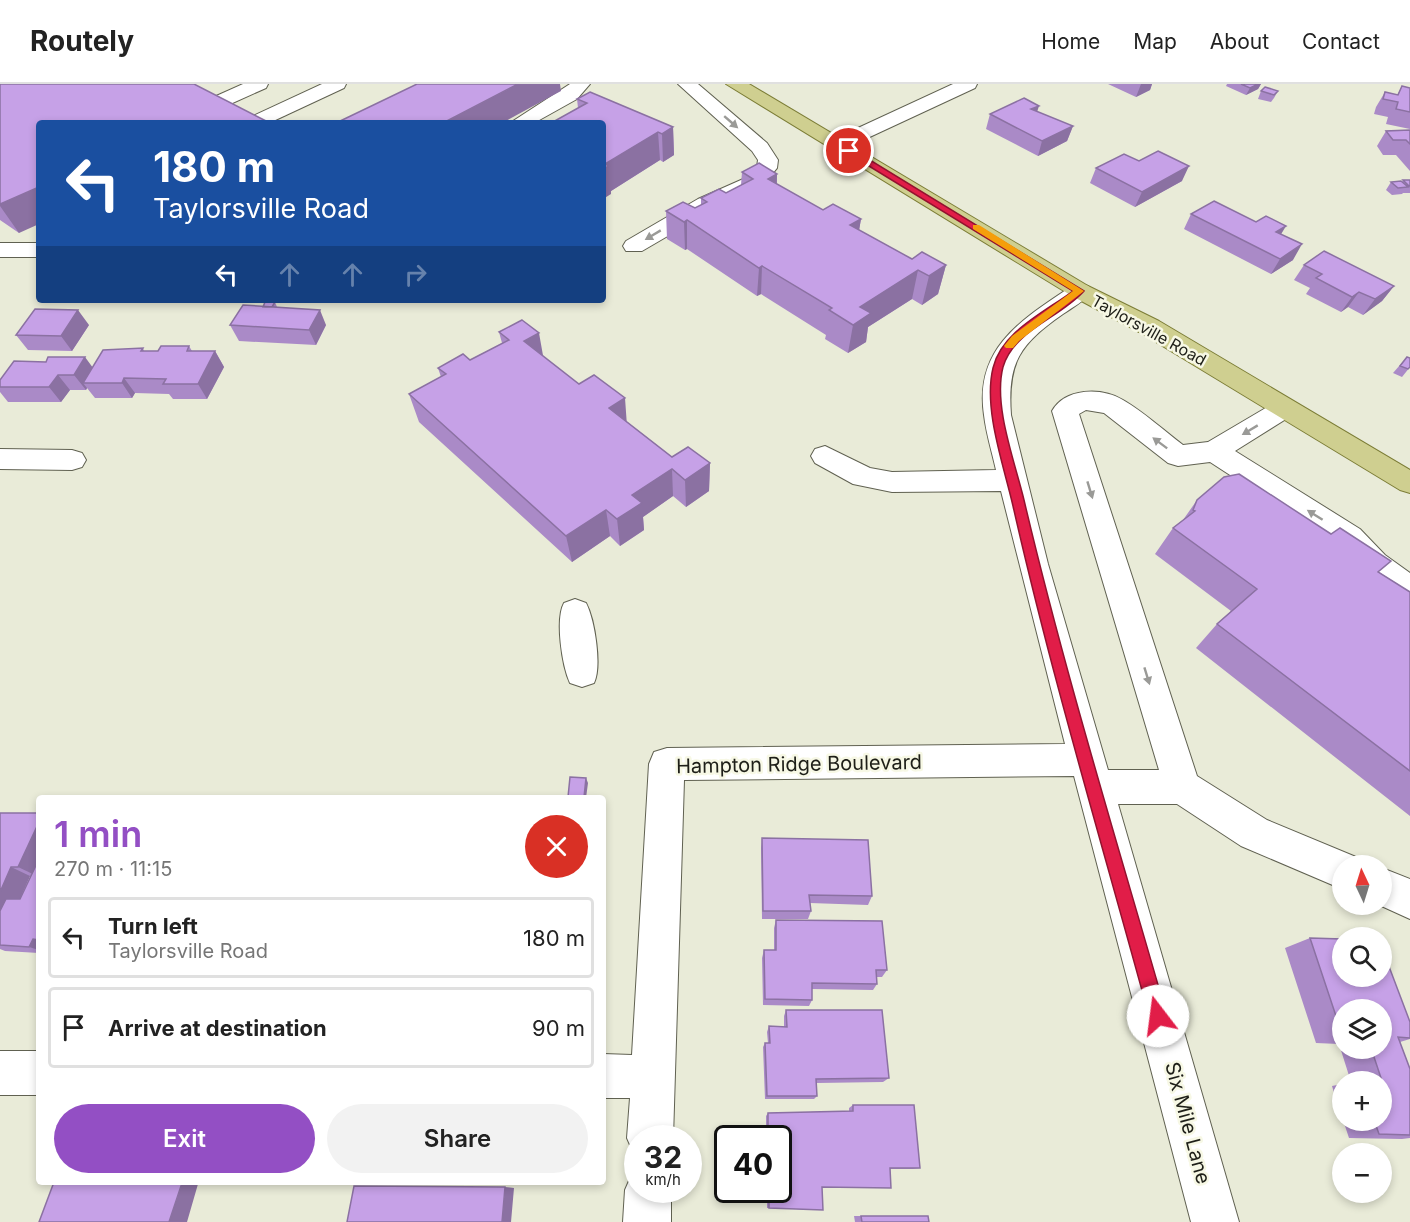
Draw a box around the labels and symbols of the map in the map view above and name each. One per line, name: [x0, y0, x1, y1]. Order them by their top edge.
one-way arrow: [723, 115, 738, 128]
pin: [823, 125, 874, 176]
one-way arrow: [644, 230, 661, 240]
street label: Taylorsville Road: [1088, 290, 1210, 370]
one-way arrow: [1242, 424, 1258, 435]
one-way arrow: [1153, 437, 1168, 449]
one-way arrow: [1086, 481, 1095, 499]
one-way arrow: [1307, 510, 1323, 521]
one-way arrow: [1143, 667, 1153, 685]
street label: Hampton Ridge Boulevard: [676, 750, 922, 778]
north arrow: [1332, 855, 1392, 915]
position arrow: [1126, 984, 1190, 1048]
street label: Six Mile Lane: [1160, 1059, 1216, 1187]
speed limit sign: 40: [714, 1125, 792, 1203]

